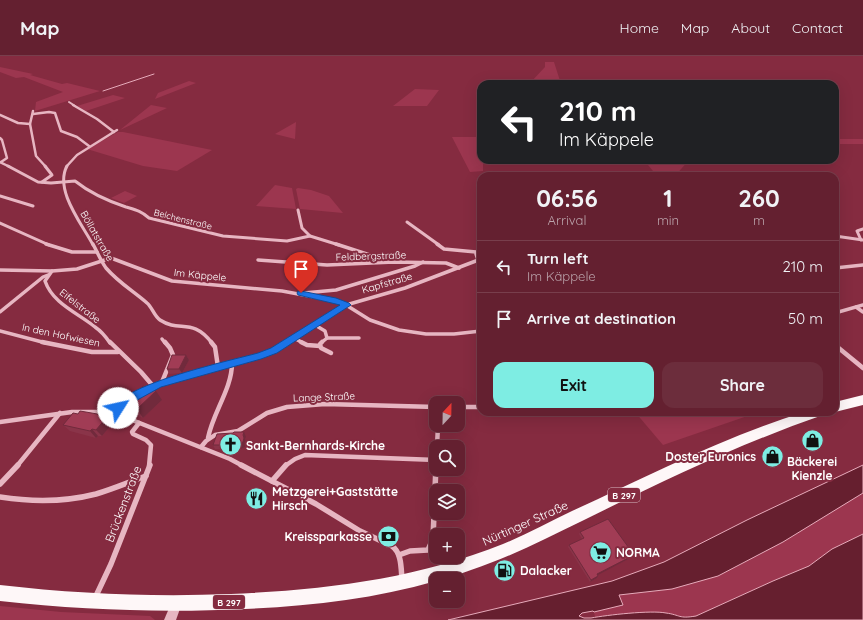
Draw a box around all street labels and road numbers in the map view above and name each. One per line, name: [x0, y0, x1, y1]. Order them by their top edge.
street label: Belchenstraße: [153, 206, 213, 232]
street label: Böllatstraße: [77, 208, 117, 264]
street label: Feldbergstraße: [336, 248, 407, 264]
street label: Im Käppele: [173, 266, 227, 284]
street label: Kapfstraße: [360, 269, 414, 296]
street label: Eifelstraße: [57, 286, 103, 326]
street label: In den Hofwiesen: [21, 320, 101, 350]
street label: Lange Straße: [293, 389, 356, 405]
street label: Brückenstraße: [102, 463, 145, 544]
road number: B 297: [608, 488, 640, 502]
street label: Nürtinger Straße: [480, 497, 570, 549]
road number: B 297: [213, 595, 245, 609]

